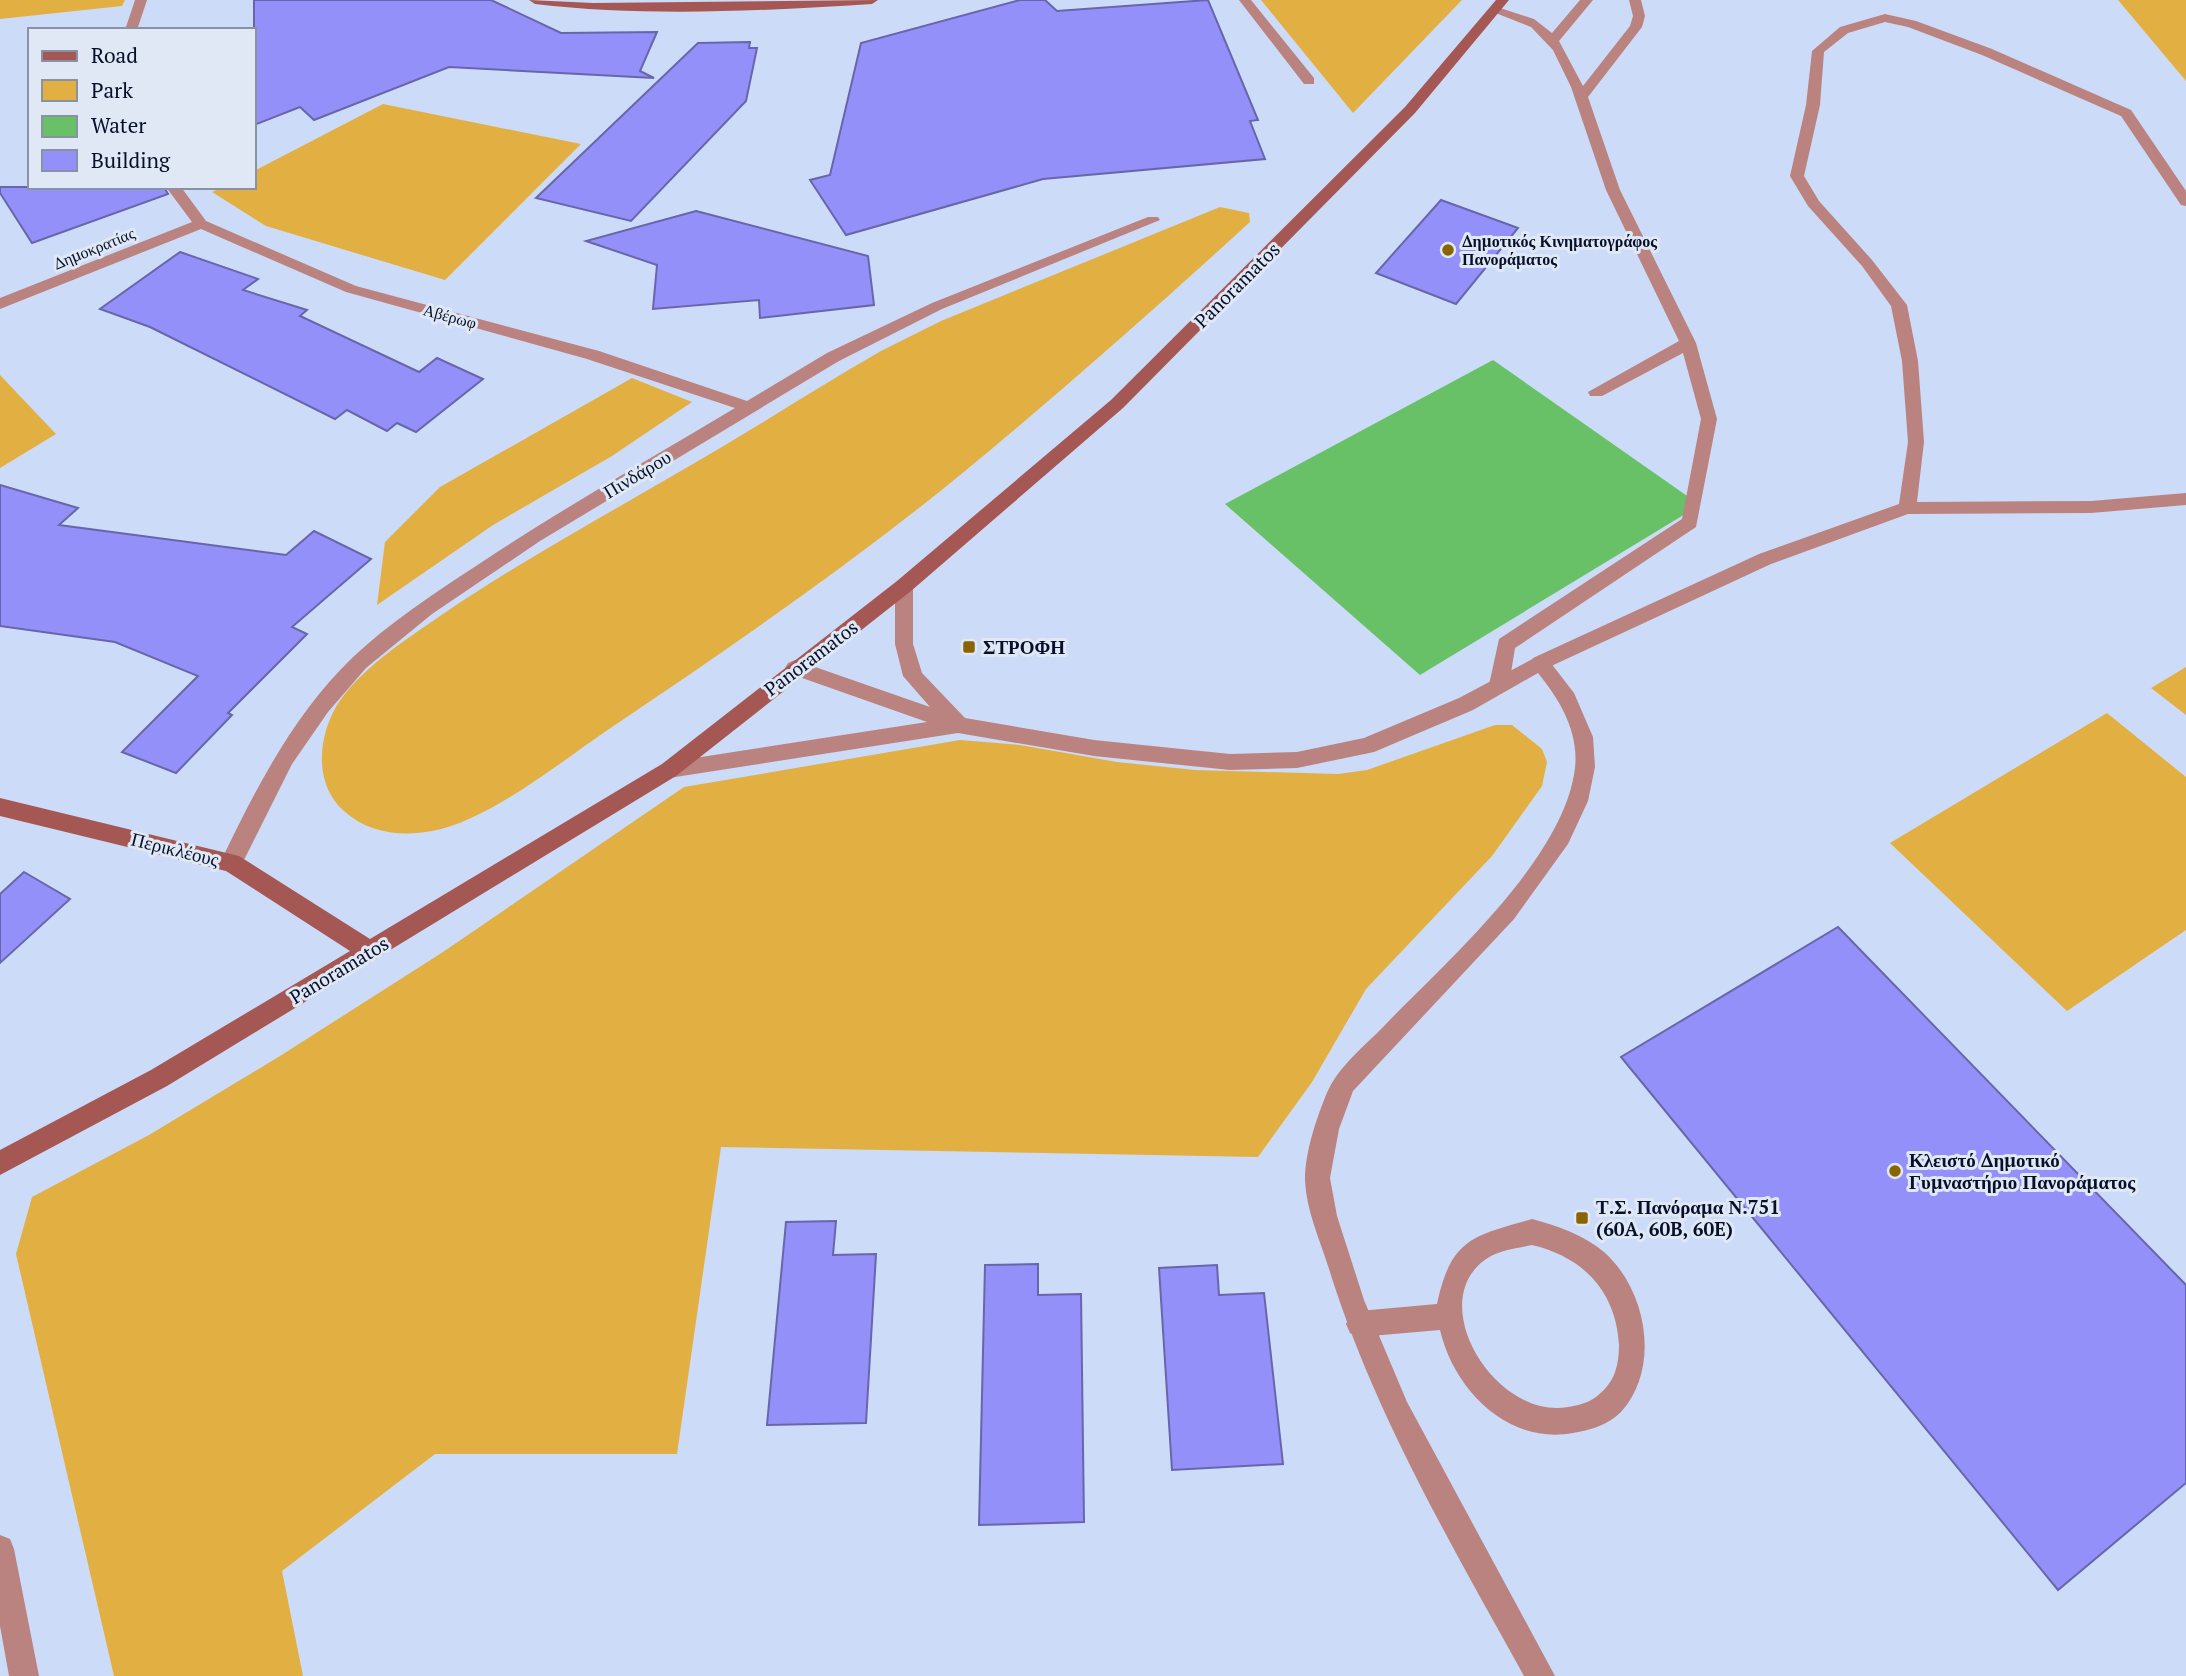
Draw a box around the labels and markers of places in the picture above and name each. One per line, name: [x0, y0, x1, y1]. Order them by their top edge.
place label: Δημοτικός Κινηματογράφος Πανοράματος: [1462, 230, 1657, 270]
marker: Δημοτικός Κινηματογράφος Πανοράματος: [1440, 242, 1456, 258]
place label: ΣΤΡΟΦΗ: [983, 634, 1065, 659]
marker: ΣΤΡΟΦΗ: [961, 639, 977, 655]
place label: Κλειστό Δημοτικό Γυμναστήριο Πανοράματος: [1909, 1147, 2136, 1194]
marker: Κλειστό Δημοτικό Γυμναστήριο Πανοράματος: [1887, 1163, 1903, 1179]
place label: Τ.Σ. Πανόραμα Ν.751 (60A, 60B, 60E): [1596, 1194, 1780, 1241]
marker: Τ.Σ. Πανόραμα Ν.751 (60A, 60B, 60E): [1574, 1210, 1590, 1226]

